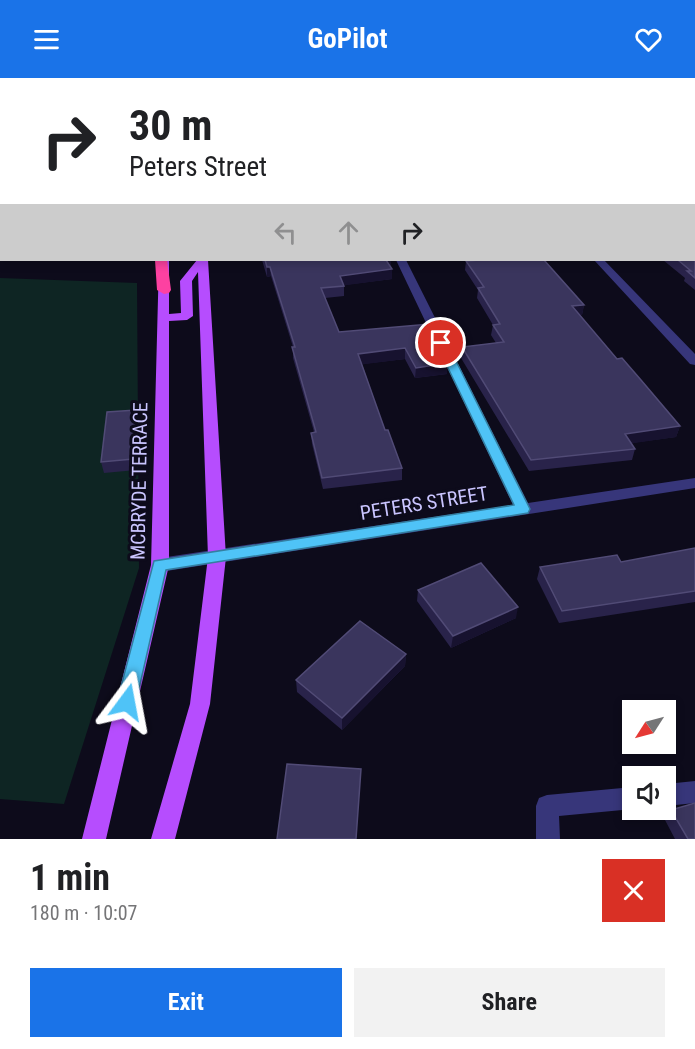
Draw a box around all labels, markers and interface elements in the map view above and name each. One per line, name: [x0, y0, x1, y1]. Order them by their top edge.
icon: menu: [30, 23, 63, 56]
text: GoPilot: [308, 23, 387, 55]
icon: heart: [632, 23, 665, 56]
text: 30 m: [129, 101, 212, 150]
icon: right: [30, 102, 108, 180]
text: Peters Street: [129, 151, 267, 183]
icon: left: [269, 216, 302, 249]
icon: ahead: [332, 216, 365, 249]
icon: right: [395, 216, 428, 249]
pin: [415, 317, 466, 368]
icon: arrive: [424, 326, 457, 359]
street label: MCBRYDE TERRACE: [126, 402, 152, 560]
street label: PETERS STREET: [358, 481, 490, 525]
position arrow: [95, 670, 159, 734]
north arrow: [622, 700, 676, 754]
map controls: [622, 700, 676, 820]
button: sound: [622, 766, 676, 820]
text: 1 min: [30, 857, 110, 899]
button: close: [602, 859, 665, 922]
text: 180 m · 10:07: [30, 901, 137, 925]
button: Exit: [30, 968, 342, 1037]
button: Share: [354, 968, 665, 1037]

